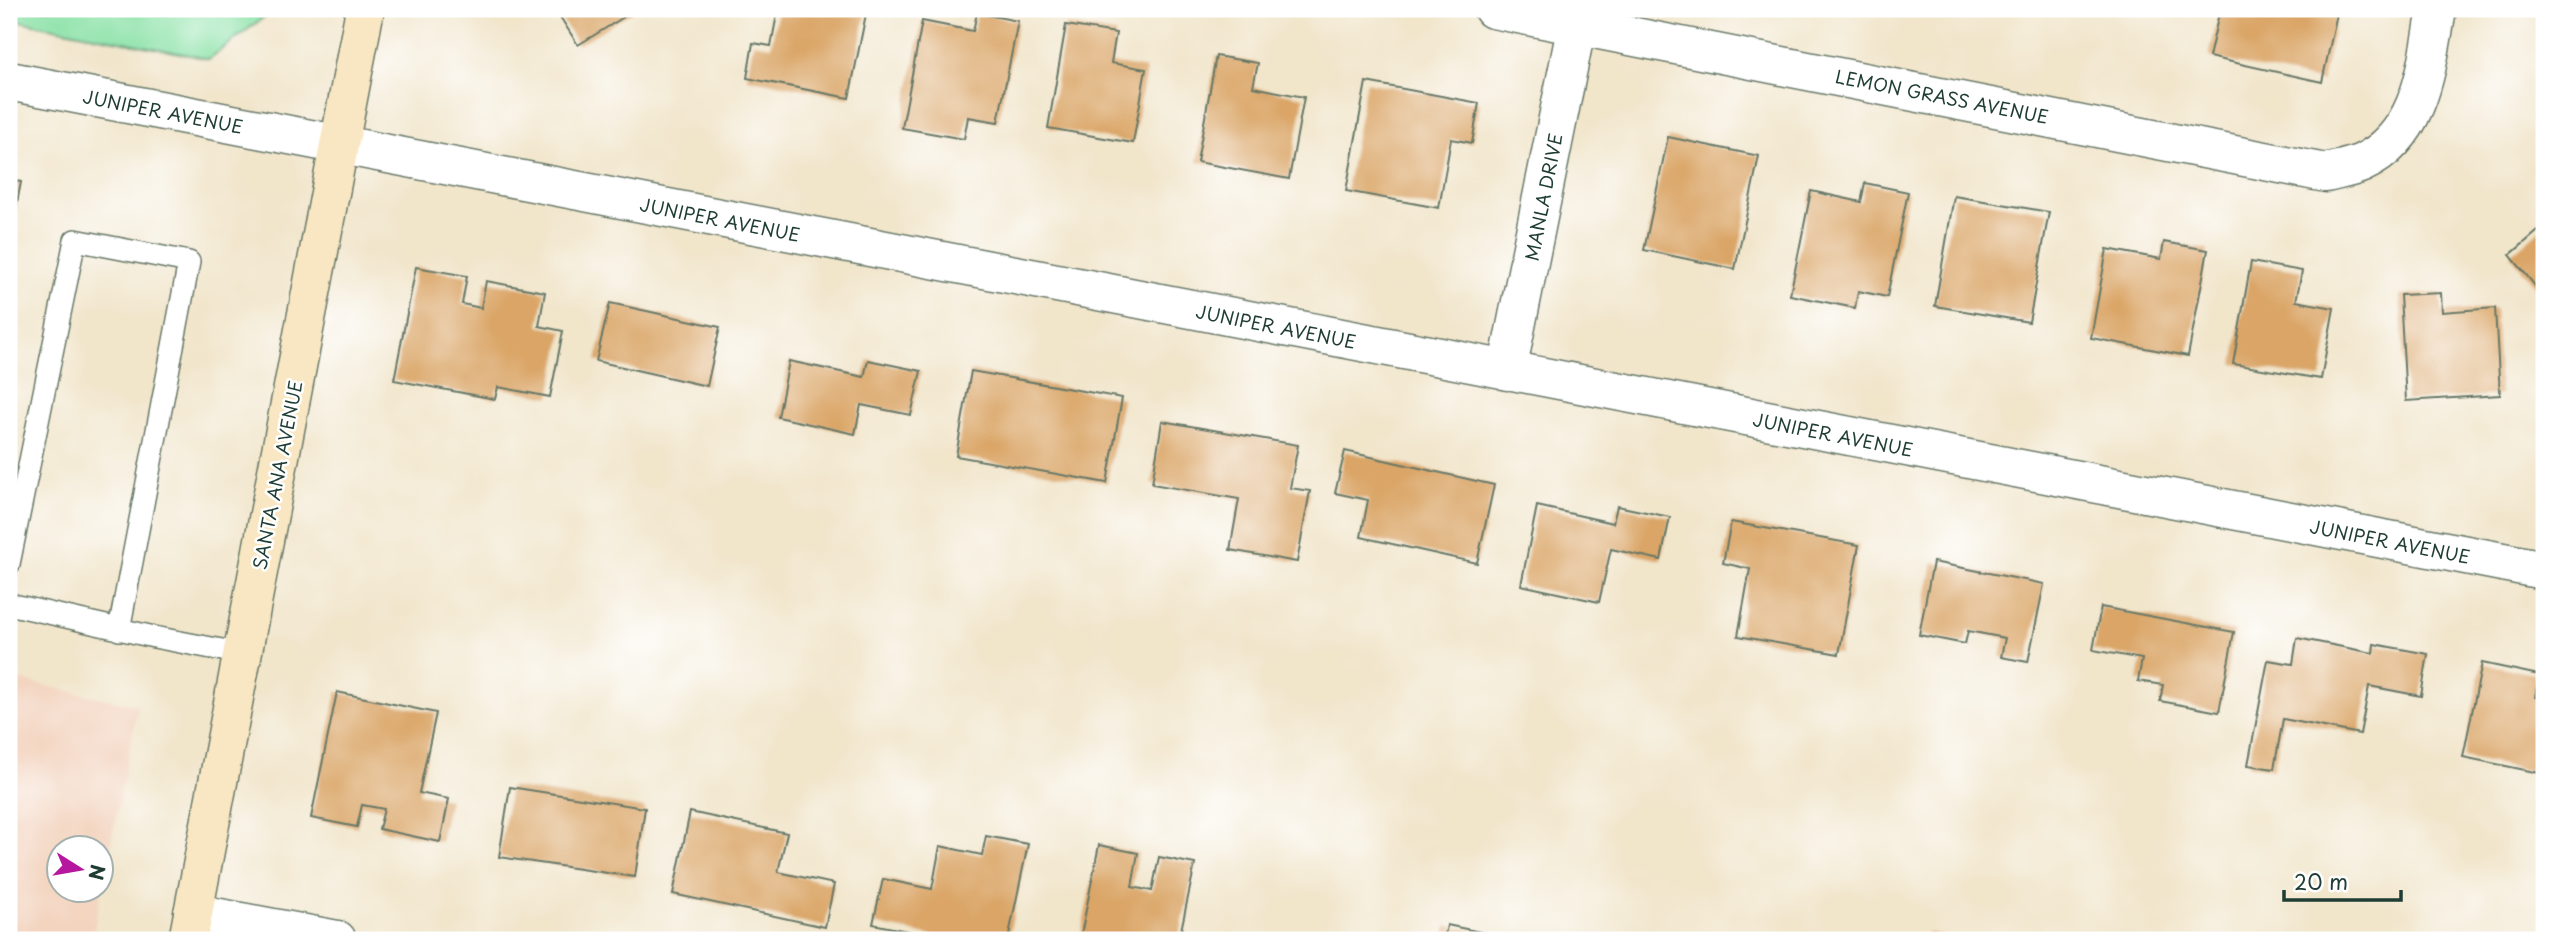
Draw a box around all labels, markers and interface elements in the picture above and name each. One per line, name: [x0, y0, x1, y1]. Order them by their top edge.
street label: LEMON GRASS AVENUE: [1833, 62, 2051, 130]
street label: JUNIPER AVENUE: [81, 82, 245, 140]
street label: MANLA DRIVE: [1517, 131, 1569, 263]
street label: JUNIPER AVENUE: [638, 190, 802, 248]
street label: JUNIPER AVENUE: [1194, 297, 1358, 355]
street label: SANTA ANA AVENUE: [245, 378, 309, 572]
street label: JUNIPER AVENUE: [1751, 405, 1915, 463]
street label: JUNIPER AVENUE: [2308, 512, 2472, 570]
north arrow: [46, 834, 116, 904]
scale bar: [2284, 858, 2401, 902]
text: N: [82, 862, 113, 882]
text: 20 m: [2294, 865, 2348, 897]

